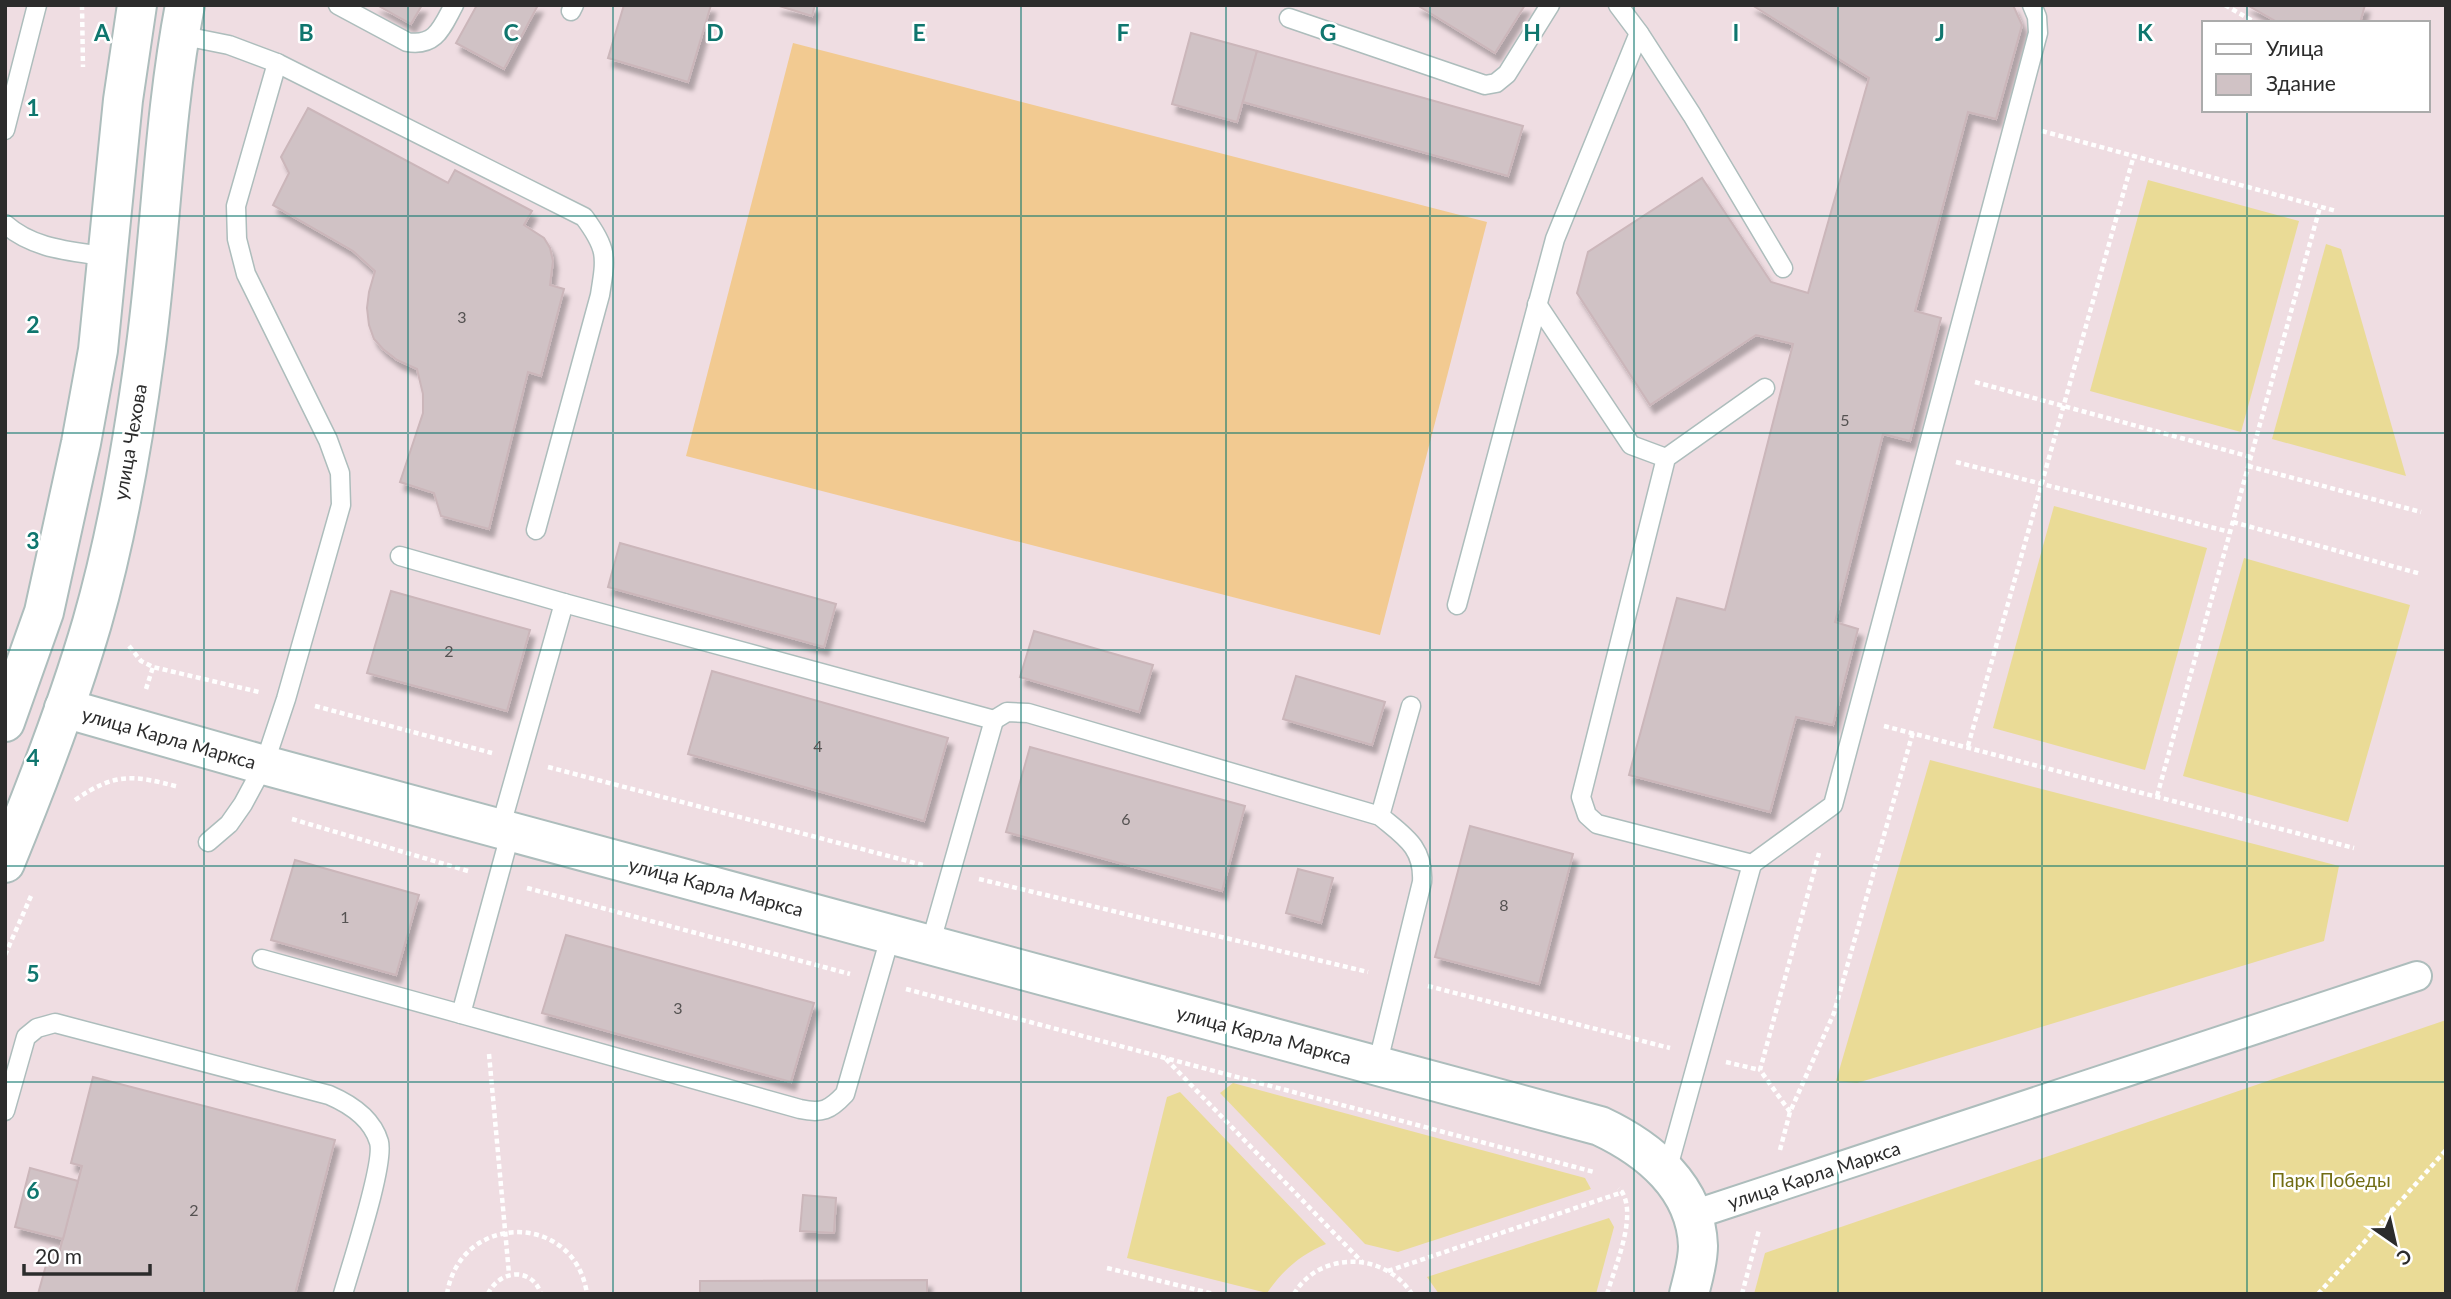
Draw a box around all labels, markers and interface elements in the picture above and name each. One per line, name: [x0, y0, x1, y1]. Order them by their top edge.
text: A: [93, 18, 111, 46]
text: B: [298, 18, 314, 46]
text: C: [503, 18, 519, 46]
text: D: [706, 18, 724, 46]
text: E: [912, 18, 926, 46]
text: F: [1116, 18, 1130, 46]
text: G: [1320, 18, 1336, 46]
text: H: [1523, 18, 1541, 46]
text: I: [1733, 18, 1739, 46]
text: J: [1935, 18, 1945, 46]
text: K: [2137, 18, 2153, 46]
legend: [2202, 21, 2430, 112]
text: Улица: [2266, 35, 2324, 60]
text: Здание: [2266, 70, 2336, 95]
text: 1: [26, 93, 40, 121]
house number: 3: [457, 307, 467, 326]
text: 2: [26, 310, 40, 338]
street label: улица Чехова: [108, 382, 151, 502]
house number: 5: [1840, 410, 1850, 429]
text: 3: [26, 526, 40, 554]
house number: 2: [444, 641, 454, 660]
street label: улица Карла Маркса: [79, 702, 259, 773]
house number: 4: [813, 736, 823, 755]
text: 4: [26, 743, 40, 771]
house number: 6: [1121, 809, 1131, 828]
street label: улица Карла Маркса: [626, 852, 806, 921]
house number: 8: [1499, 895, 1509, 914]
house number: 1: [340, 907, 350, 926]
text: 5: [26, 959, 40, 987]
house number: 3: [673, 998, 683, 1017]
street label: улица Карла Маркса: [1174, 1000, 1354, 1069]
street label: улица Карла Маркса: [1725, 1136, 1903, 1213]
park label: Парк Победы: [2271, 1168, 2391, 1191]
text: 6: [26, 1176, 40, 1204]
house number: 2: [189, 1200, 199, 1219]
north arrow: [2360, 1208, 2430, 1278]
scale bar: [24, 1232, 150, 1276]
text: 20 m: [35, 1243, 82, 1268]
text: С: [2393, 1244, 2416, 1271]

